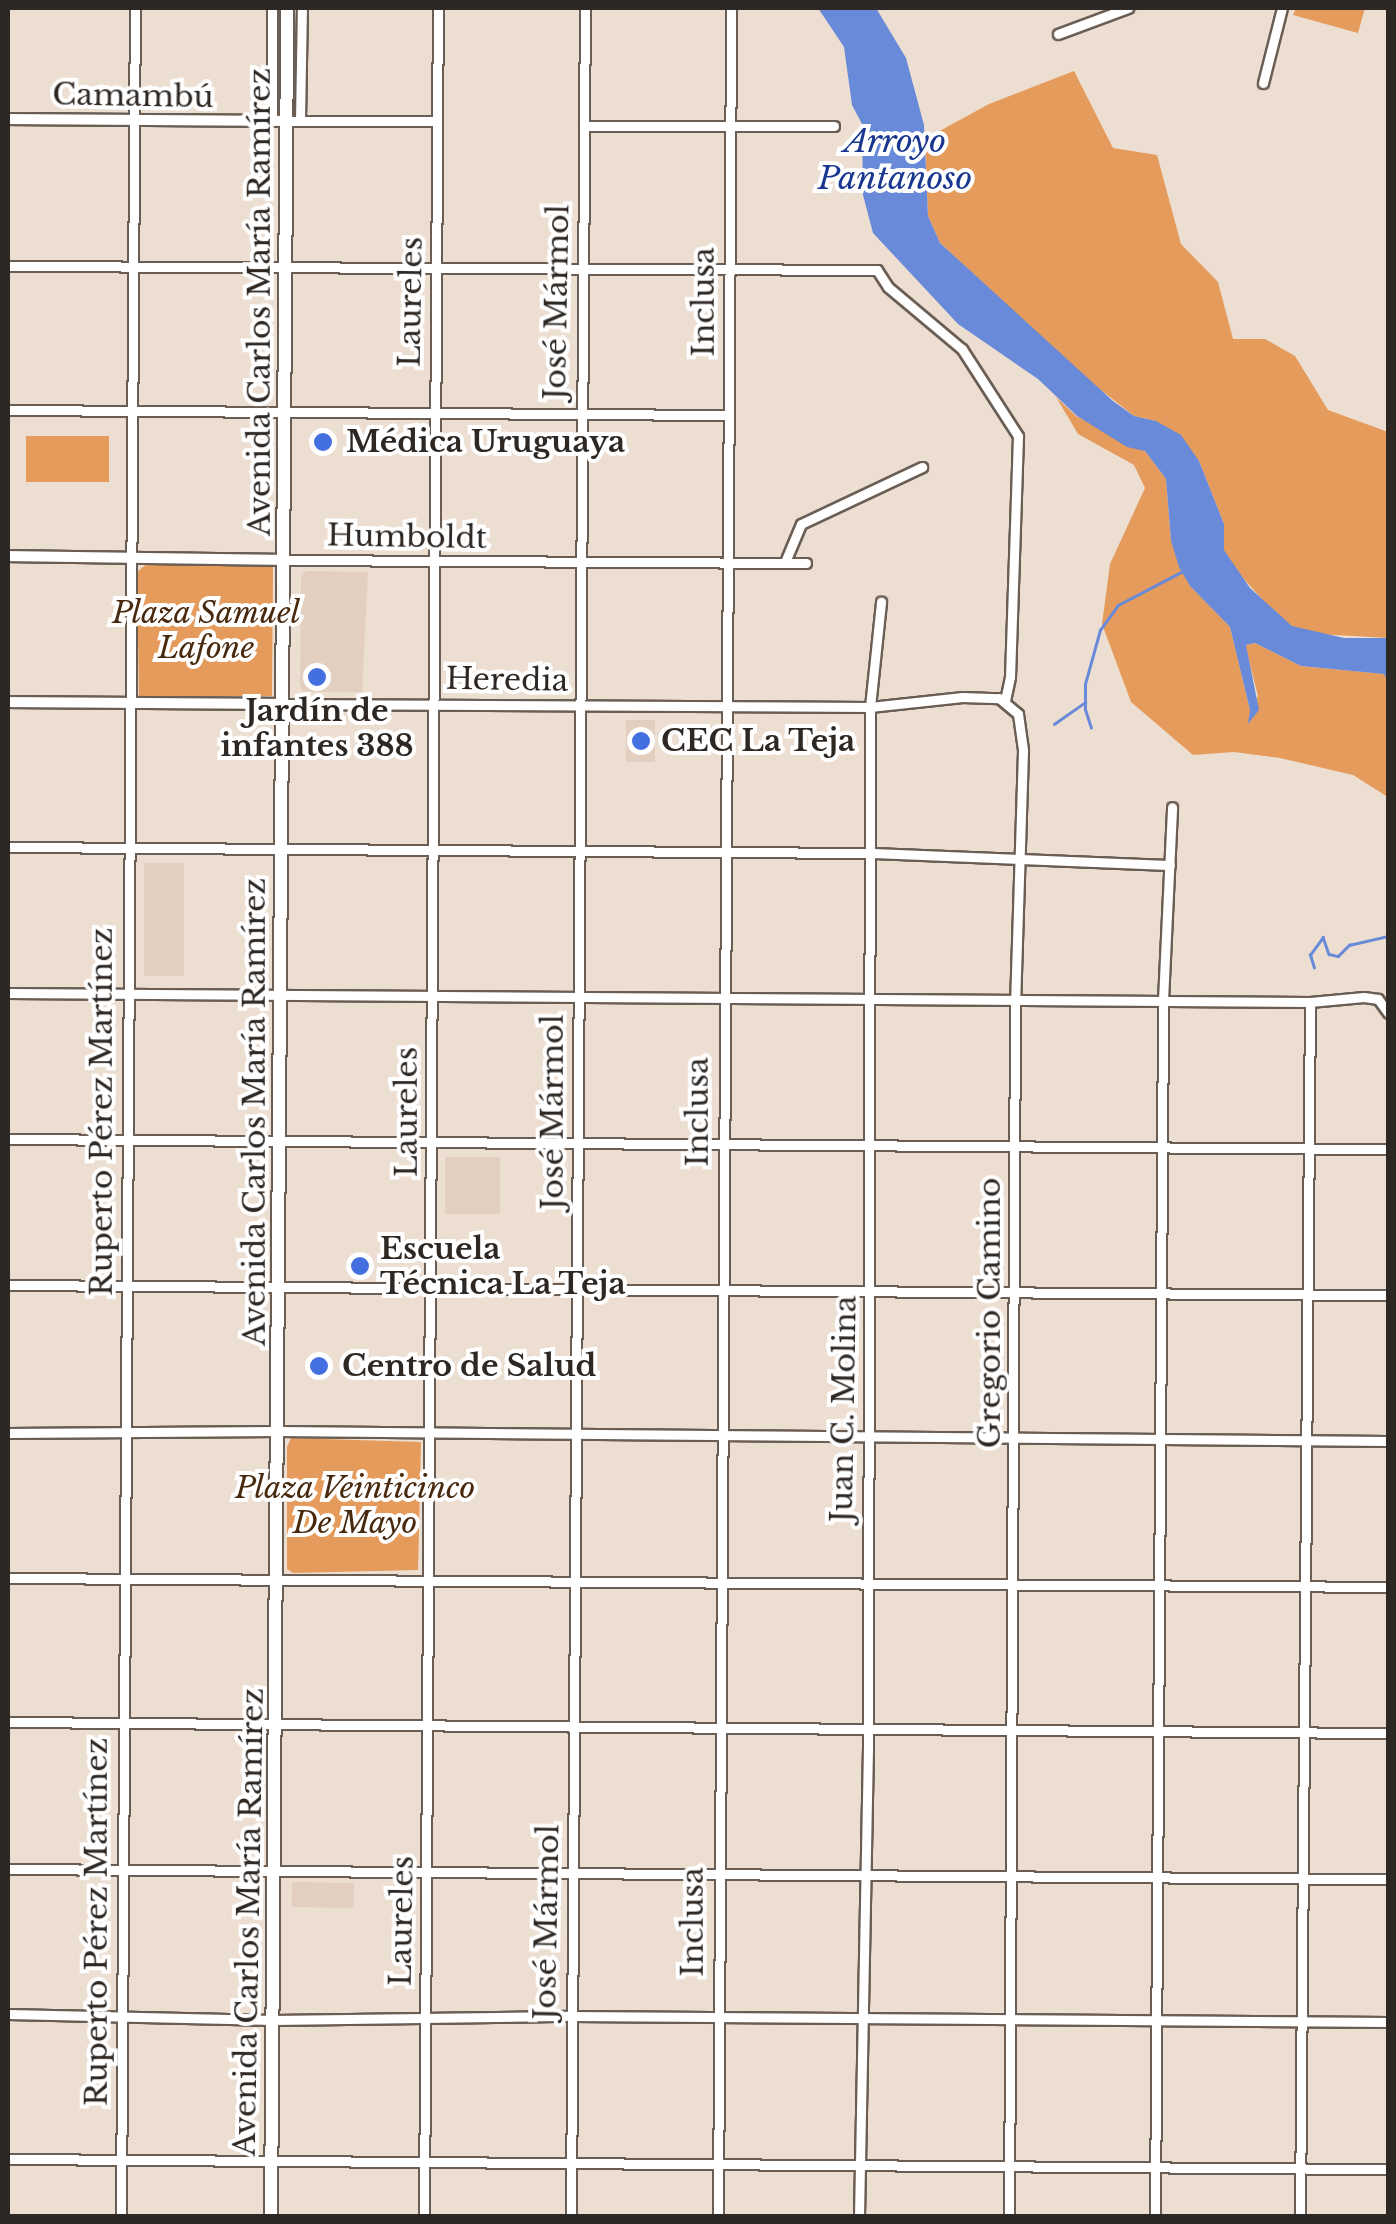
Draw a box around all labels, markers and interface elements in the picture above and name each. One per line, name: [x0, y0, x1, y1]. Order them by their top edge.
street label: Avenida Carlos María Ramírez: [242, 68, 278, 536]
street label: Camambú: [52, 77, 214, 115]
water label: Arroyo Pantanoso: [818, 123, 972, 198]
street label: José Mármol: [537, 204, 577, 400]
street label: Laureles: [392, 237, 430, 367]
street label: Inclusa: [686, 247, 722, 357]
place label: Médica Uruguaya: [346, 424, 625, 460]
marker: Médica Uruguaya: [310, 429, 336, 455]
street label: Humboldt: [327, 518, 487, 556]
park label: Plaza Samuel Lafone: [111, 595, 301, 666]
street label: Heredia: [445, 661, 569, 699]
marker: Jardín de infantes 388: [306, 666, 328, 688]
place label: Jardín de infantes 388: [220, 693, 414, 764]
place label: CEC La Teja: [661, 723, 856, 759]
marker: CEC La Teja: [630, 730, 652, 752]
street label: Avenida Carlos María Ramírez: [237, 878, 273, 1346]
street label: Ruperto Pérez Martínez: [84, 928, 120, 1296]
street label: José Mármol: [535, 1014, 571, 1210]
street label: Laureles: [389, 1047, 425, 1177]
street label: Inclusa: [680, 1057, 716, 1167]
street label: Gregorio Camino: [972, 1178, 1008, 1448]
place label: Escuela Técnica La Teja: [380, 1231, 627, 1302]
marker: Escuela Técnica La Teja: [349, 1255, 371, 1277]
street label: Juan C. Molina: [824, 1295, 864, 1523]
place label: Centro de Salud: [342, 1348, 596, 1384]
marker: Centro de Salud: [306, 1353, 332, 1379]
park label: Plaza Veinticinco De Mayo: [234, 1470, 476, 1540]
street label: Avenida Carlos María Ramírez: [227, 1687, 271, 2157]
street label: Ruperto Pérez Martínez: [79, 1738, 115, 2106]
street label: José Mármol: [527, 1824, 567, 2020]
street label: Laureles: [383, 1856, 421, 1986]
street label: Inclusa: [675, 1867, 711, 1977]

